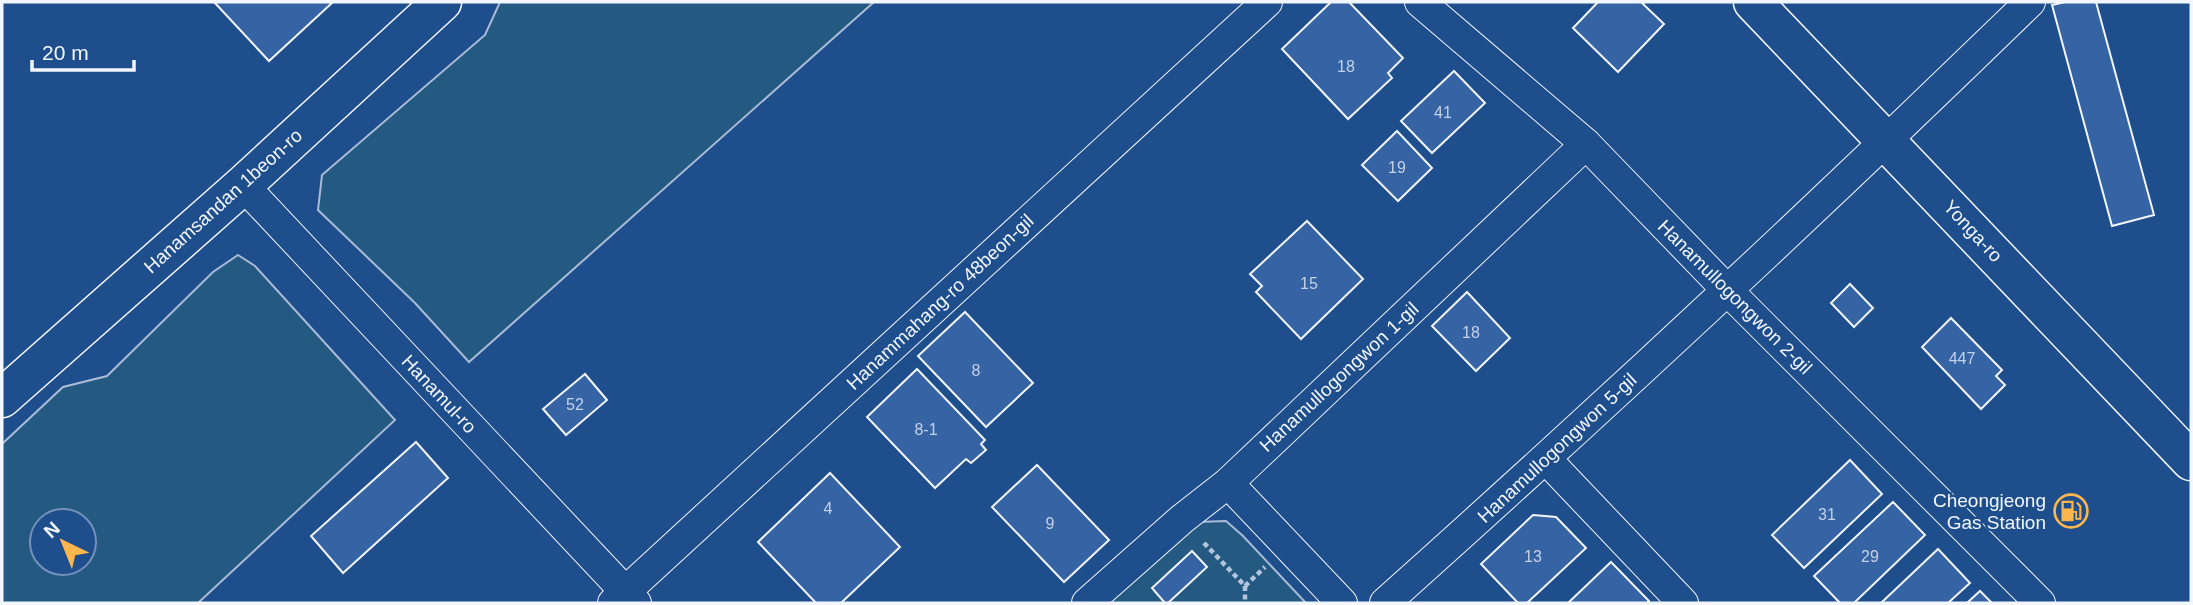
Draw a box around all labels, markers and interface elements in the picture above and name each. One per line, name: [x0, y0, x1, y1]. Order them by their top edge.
scale bar: [32, 28, 133, 72]
text: 20 m: [42, 41, 89, 64]
house number: 18: [1337, 58, 1355, 75]
house number: 41: [1434, 104, 1452, 121]
street label: Hanamsandan 1beon-ro: [140, 125, 306, 277]
house number: 19: [1388, 159, 1406, 176]
street label: Yonga-ro: [1939, 196, 2007, 266]
street label: Hanammahang-ro 48beon-gil: [842, 209, 1038, 395]
street label: Hanamullogongwon 2-gil: [1654, 216, 1816, 378]
house number: 15: [1300, 275, 1318, 292]
street label: Hanamullogongwon 1-gil: [1255, 298, 1423, 456]
house number: 18: [1462, 324, 1480, 341]
house number: 447: [1949, 350, 1975, 367]
street label: Hanamul-ro: [397, 351, 481, 437]
house number: 8: [972, 360, 980, 380]
street label: Hanamullogongwon 5-gil: [1473, 369, 1641, 527]
house number: 52: [566, 396, 584, 413]
house number: 8-1: [914, 421, 938, 438]
place label: Cheongjeong Gas Station: [1933, 490, 2046, 533]
fuel station icon: Cheongjeong Gas Station: [2052, 492, 2090, 530]
house number: 4: [824, 500, 833, 517]
house number: 31: [1818, 506, 1836, 523]
north arrow: [28, 507, 98, 577]
house number: 9: [1046, 515, 1055, 532]
text: N: [40, 518, 64, 542]
house number: 13: [1524, 548, 1542, 565]
house number: 29: [1861, 548, 1879, 565]

